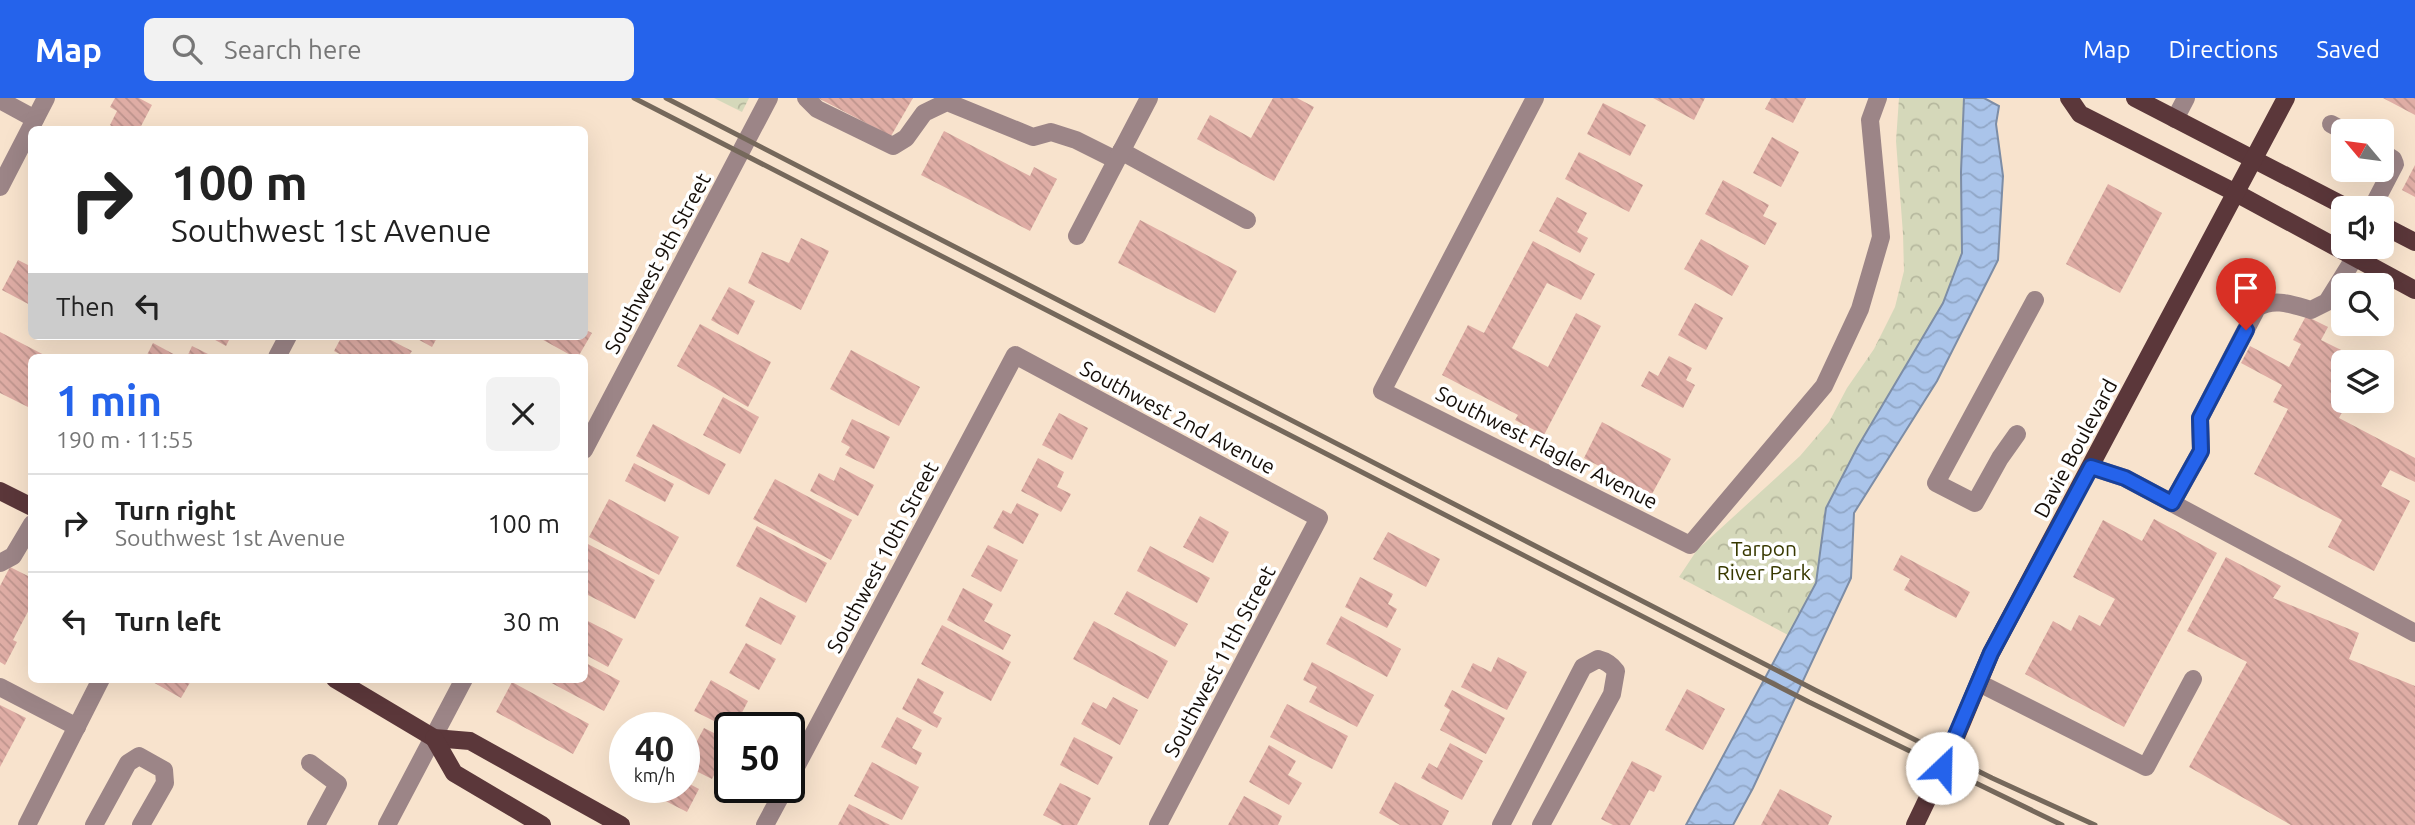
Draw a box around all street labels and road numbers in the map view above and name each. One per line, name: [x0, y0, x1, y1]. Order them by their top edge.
street label: Southwest 9th Street: [599, 169, 715, 357]
street label: Southwest 2nd Avenue: [1076, 355, 1280, 479]
street label: Davie Boulevard: [2028, 375, 2122, 521]
street label: Southwest Flagler Avenue: [1432, 381, 1662, 513]
street label: Southwest 10th Street: [821, 457, 943, 657]
street label: Southwest 11th Street: [1158, 561, 1280, 761]

